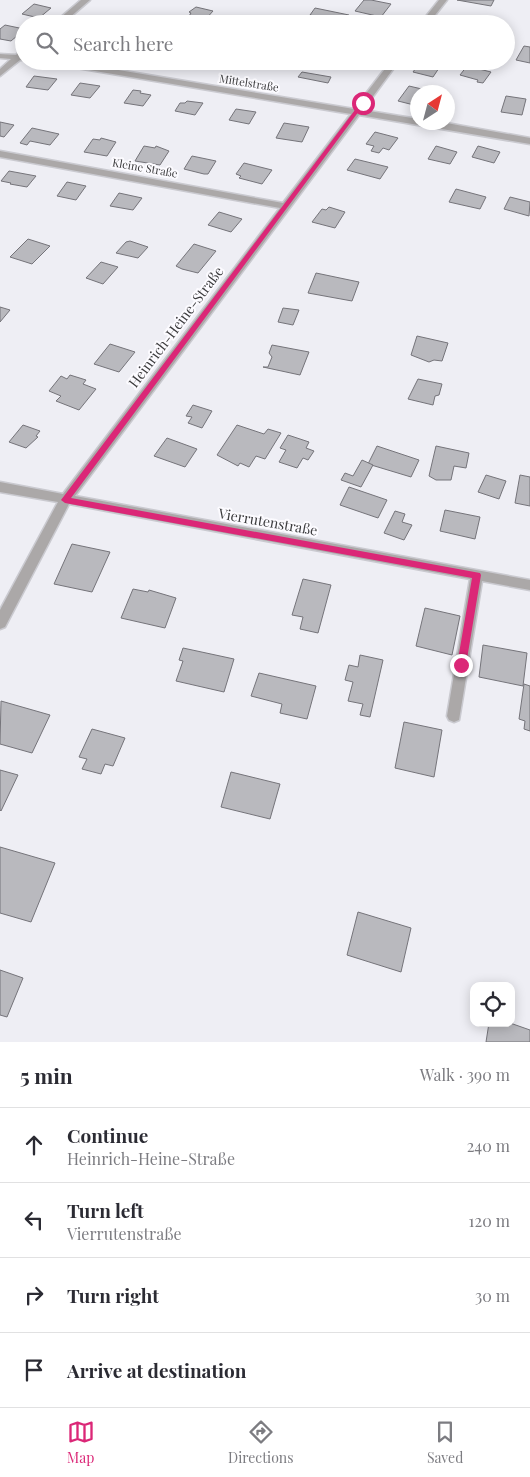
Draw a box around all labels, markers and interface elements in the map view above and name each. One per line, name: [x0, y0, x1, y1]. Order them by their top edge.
search box: [15, 15, 515, 70]
icon: search: [33, 29, 61, 57]
text: Search here: [73, 30, 173, 56]
street label: Mittelstraße: [218, 70, 280, 95]
north arrow: [410, 85, 455, 130]
route start: [352, 92, 375, 115]
street label: Kleine Straße: [111, 154, 179, 181]
street label: Heinrich-Heine-Straße: [124, 262, 227, 391]
street label: Vierrutenstraße: [216, 503, 319, 540]
route end: [450, 654, 473, 677]
map controls: [470, 982, 515, 1027]
button: locate: [470, 982, 515, 1027]
text: 5 min: [20, 1061, 73, 1089]
text: Walk · 390 m: [420, 1064, 510, 1085]
text: Continue: [67, 1122, 148, 1148]
icon: ahead: [20, 1131, 48, 1159]
text: 240 m: [467, 1135, 510, 1156]
text: Heinrich-Heine-Straße: [67, 1148, 235, 1169]
text: Turn left: [67, 1197, 144, 1223]
icon: left: [20, 1206, 48, 1234]
text: 120 m: [469, 1210, 510, 1231]
text: Vierrutenstraße: [67, 1223, 182, 1244]
icon: right: [20, 1281, 48, 1309]
text: Turn right: [67, 1282, 159, 1308]
text: 30 m: [475, 1285, 510, 1306]
icon: arrive: [20, 1356, 48, 1384]
text: Arrive at destination: [67, 1357, 247, 1383]
tab: Map: [67, 1418, 95, 1467]
tab: Directions: [228, 1418, 294, 1467]
tab: Saved: [427, 1418, 463, 1467]

